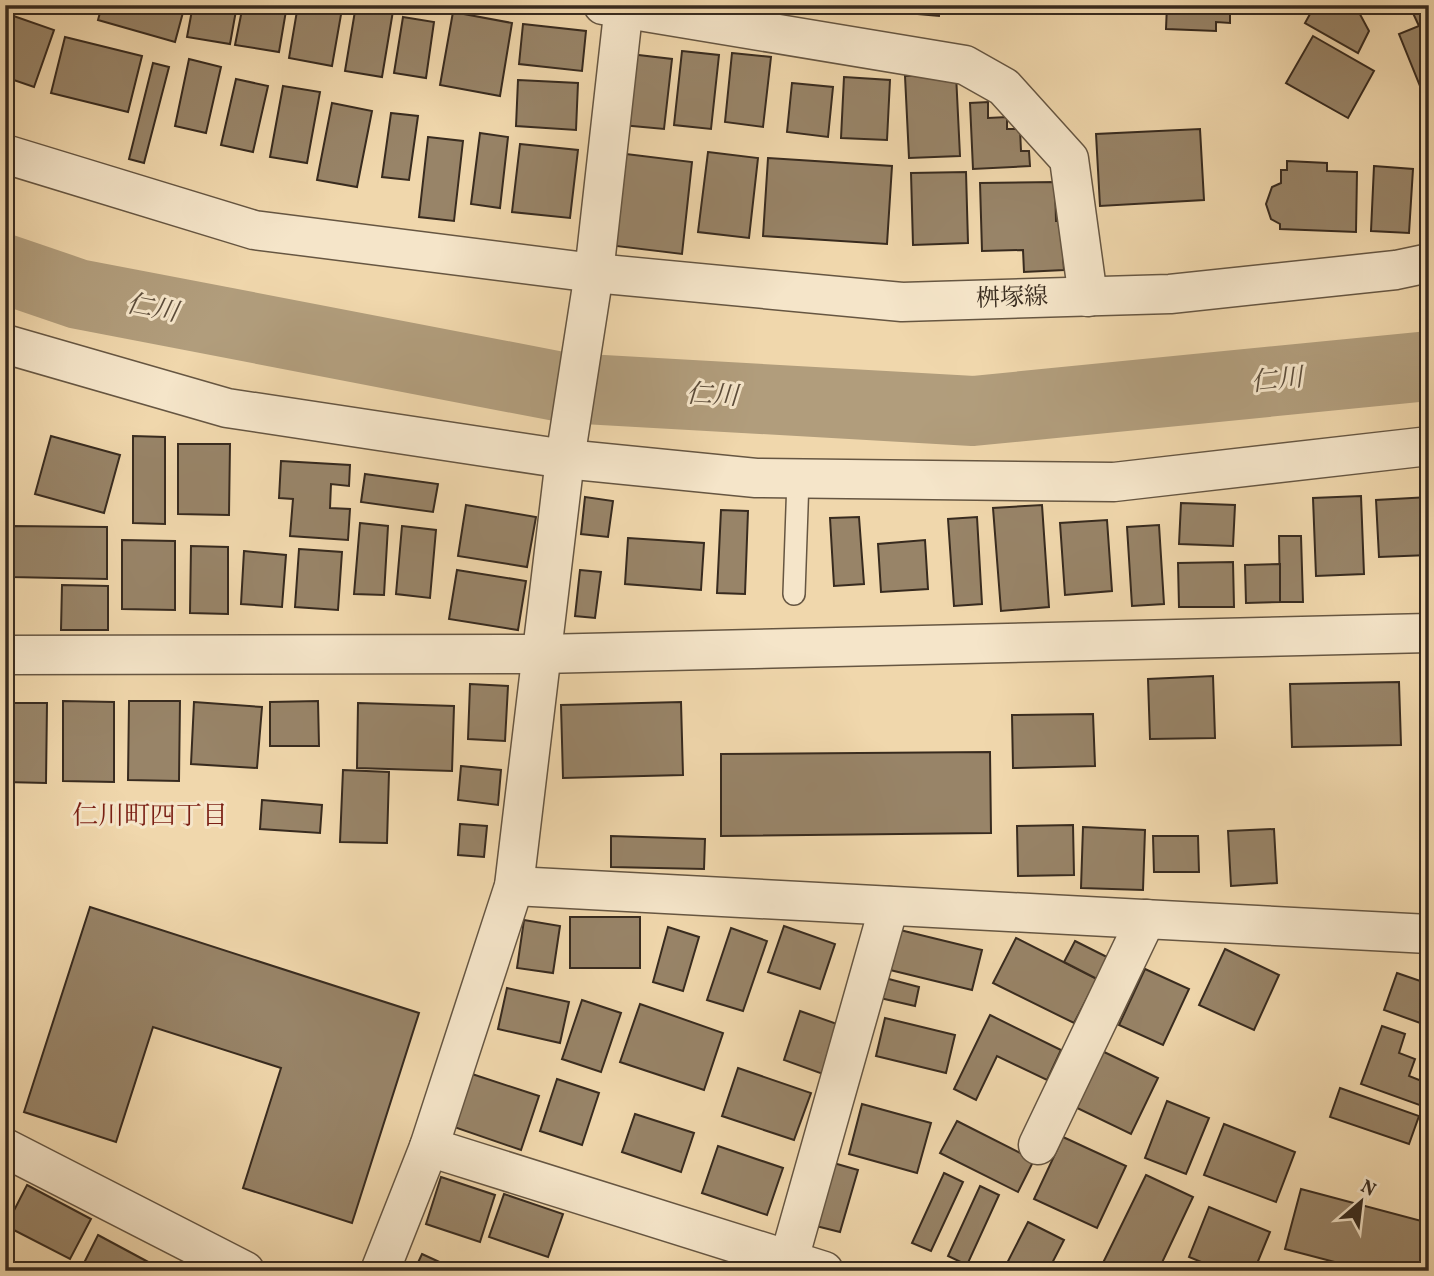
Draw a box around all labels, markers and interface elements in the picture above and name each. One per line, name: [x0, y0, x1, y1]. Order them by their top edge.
street label: 桝塚線: [975, 281, 1049, 317]
water label: 仁川: [123, 286, 184, 332]
water label: 仁川: [1249, 360, 1308, 402]
water label: 仁川: [685, 377, 742, 415]
district label: 仁川町四丁目: [72, 799, 228, 835]
north arrow: [1326, 1168, 1396, 1238]
text: N: [1356, 1174, 1380, 1204]

